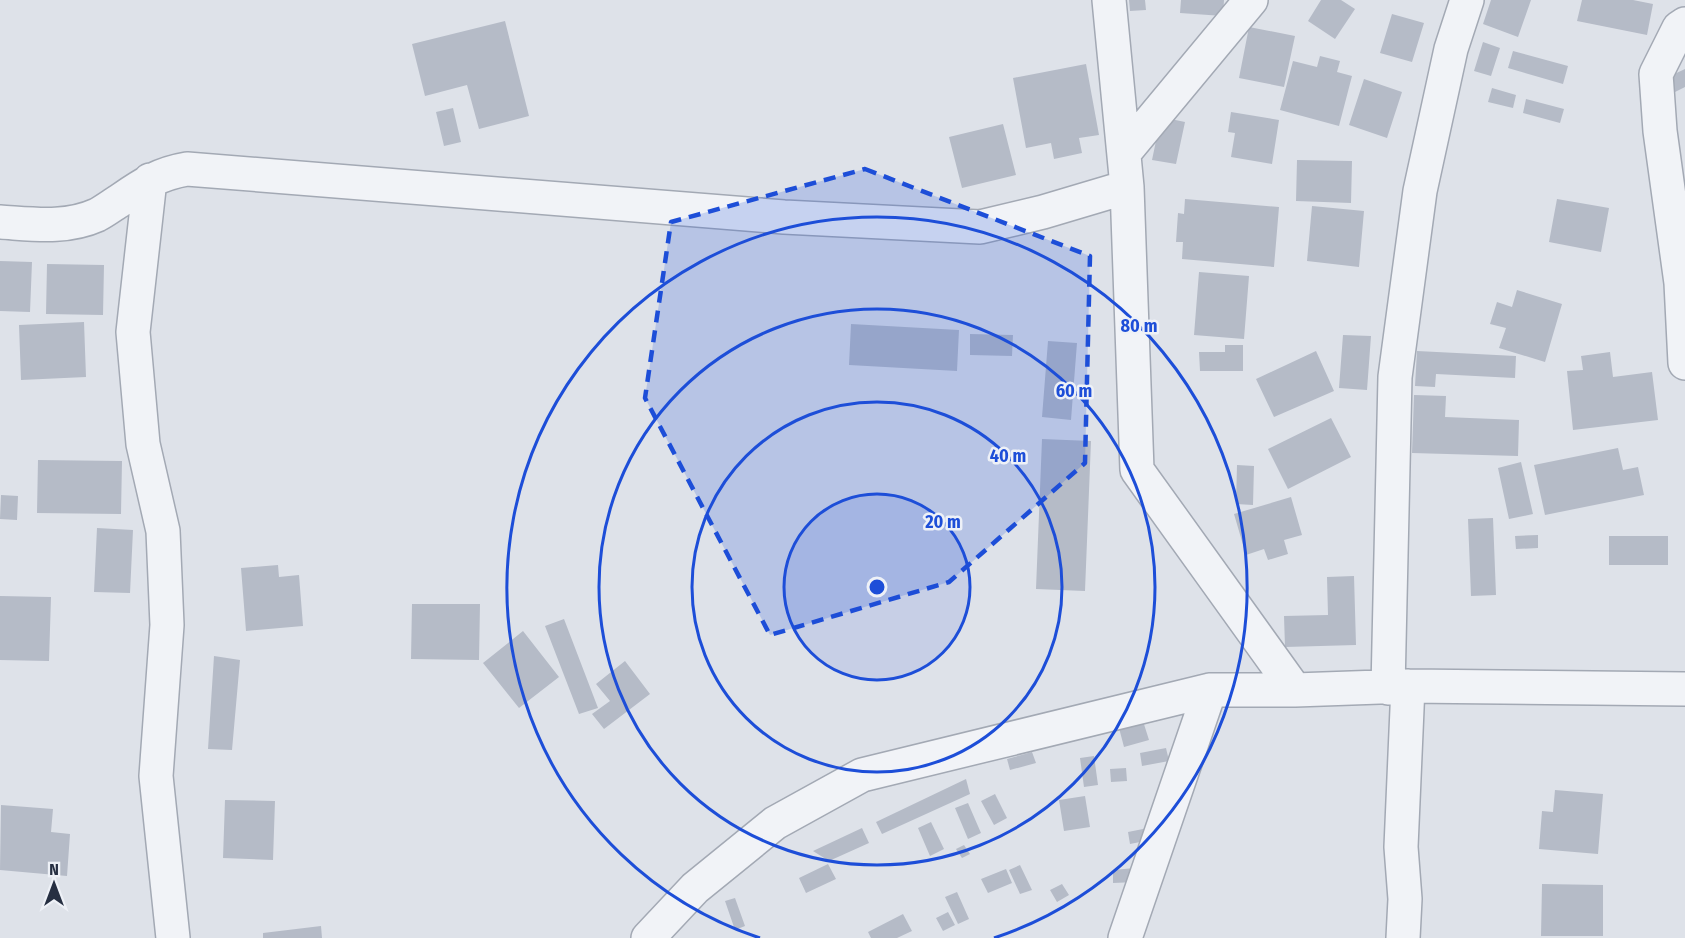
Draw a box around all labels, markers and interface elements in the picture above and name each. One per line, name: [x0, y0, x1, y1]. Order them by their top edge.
text: 80 m: [1121, 315, 1157, 337]
text: 60 m: [1056, 380, 1092, 402]
text: 40 m: [990, 445, 1026, 467]
text: 20 m: [924, 511, 961, 533]
centre of rings: [867, 577, 887, 597]
north arrow: [24, 854, 84, 914]
text: N: [49, 860, 59, 879]

